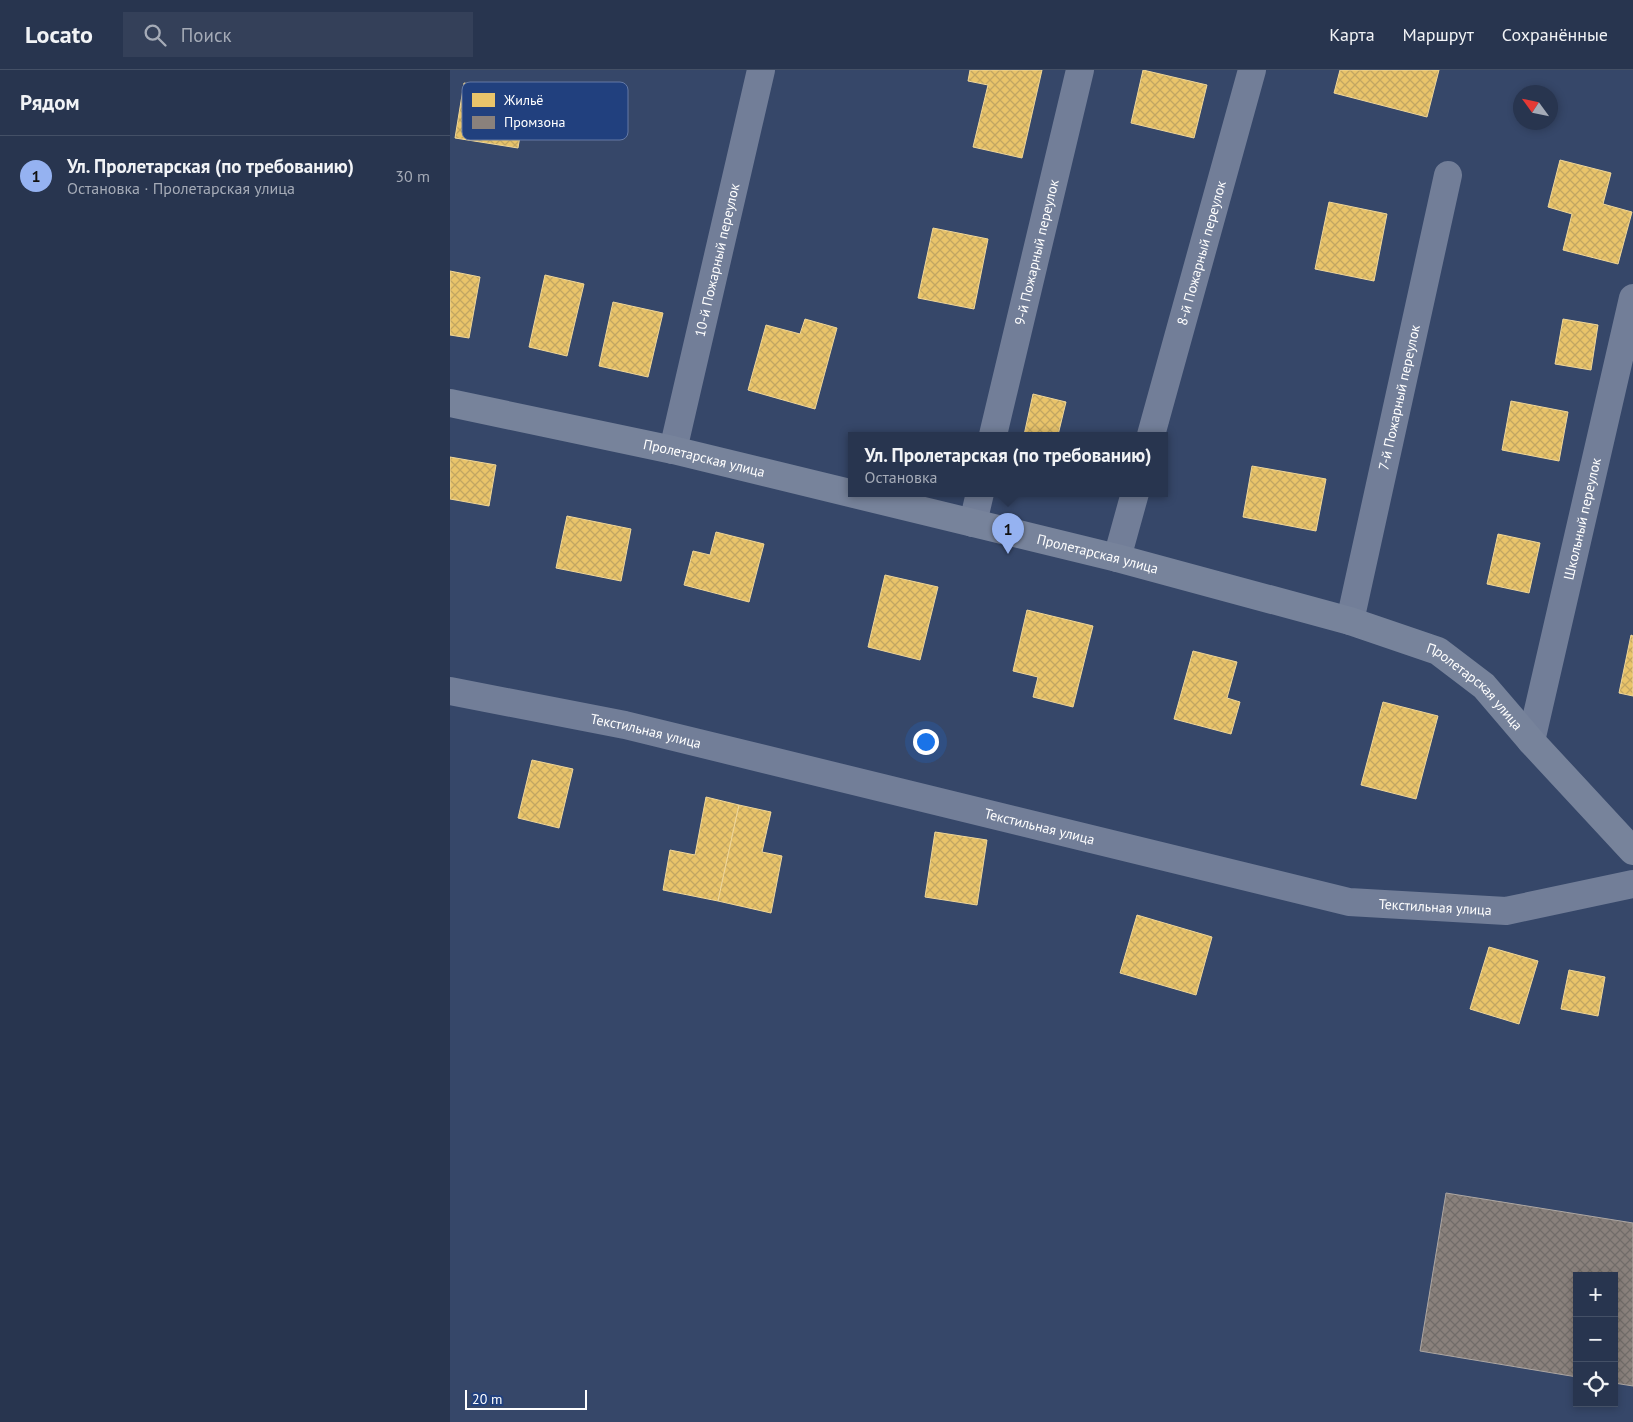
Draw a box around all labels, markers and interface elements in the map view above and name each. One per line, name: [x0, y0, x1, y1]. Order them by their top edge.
search box: [123, 12, 473, 57]
text: Locato: [25, 19, 93, 50]
icon: search: [141, 21, 169, 49]
text: Поиск: [181, 23, 232, 47]
text: Карта: [1329, 23, 1375, 46]
text: Маршрут: [1403, 23, 1474, 46]
text: Сохранённые: [1502, 23, 1608, 46]
legend: [462, 82, 628, 140]
north arrow: [1513, 85, 1558, 130]
text: Рядом: [20, 89, 79, 116]
text: Жильё: [503, 91, 543, 109]
text: Промзона: [504, 113, 566, 131]
text: Ул. Пролетарская (по требованию): [67, 154, 354, 178]
text: 1: [31, 166, 41, 186]
text: 30 m: [395, 166, 430, 186]
street label: 9-й Пожарный переулок: [1011, 177, 1063, 327]
text: Остановка · Пролетарская улица: [67, 178, 295, 198]
street label: 8-й Пожарный переулок: [1173, 178, 1230, 327]
street label: 10-й Пожарный переулок: [691, 181, 744, 339]
street label: 7-й Пожарный переулок: [1374, 323, 1424, 472]
popup: [848, 432, 1168, 497]
street label: Пролетарская улица: [642, 435, 767, 481]
text: Ул. Пролетарская (по требованию): [864, 443, 1152, 467]
street label: Школьный переулок: [1559, 456, 1605, 582]
text: Остановка: [864, 467, 937, 487]
pin: 1: [992, 513, 1024, 554]
street label: Пролетарская улица: [1035, 530, 1160, 578]
street label: Пролетарская улица: [1424, 639, 1527, 734]
street label: Текстильная улица: [589, 710, 703, 752]
your location: [913, 729, 939, 755]
street label: Текстильная улица: [982, 804, 1097, 849]
street label: Текстильная улица: [1378, 895, 1492, 919]
map controls: [1573, 1272, 1618, 1407]
button: +: [1573, 1272, 1618, 1317]
button: −: [1573, 1317, 1618, 1362]
button: locate: [1573, 1362, 1618, 1407]
scale bar: [465, 1387, 588, 1410]
text: 20 m: [472, 1390, 502, 1408]

